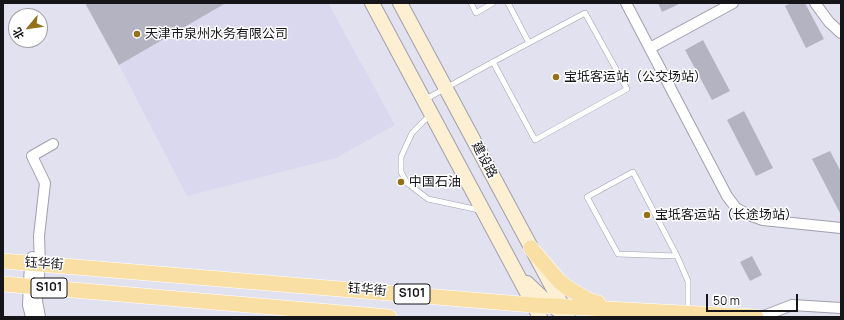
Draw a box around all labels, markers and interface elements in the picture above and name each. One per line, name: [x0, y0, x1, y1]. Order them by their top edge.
north arrow: [8, 8, 48, 48]
text: 北: [9, 25, 27, 42]
place label: 天津市泉州水务有限公司: [145, 26, 288, 42]
marker: 天津市泉州水务有限公司: [132, 29, 142, 39]
place label: 宝坻客运站（公交场站）: [564, 69, 707, 85]
marker: 宝坻客运站（公交场站）: [551, 72, 561, 82]
street label: 建设路: [468, 139, 500, 181]
place label: 中国石油: [409, 174, 461, 190]
marker: 中国石油: [396, 177, 406, 187]
place label: 宝坻客运站（长途场站）: [655, 207, 798, 223]
marker: 宝坻客运站（长途场站）: [642, 210, 652, 220]
street label: 钰华街: [24, 255, 64, 273]
road number: S101: [31, 278, 67, 298]
street label: 钰华街: [347, 281, 387, 299]
road number: S101: [394, 284, 430, 304]
scale bar: [708, 286, 800, 312]
text: 50 m: [713, 292, 740, 309]

